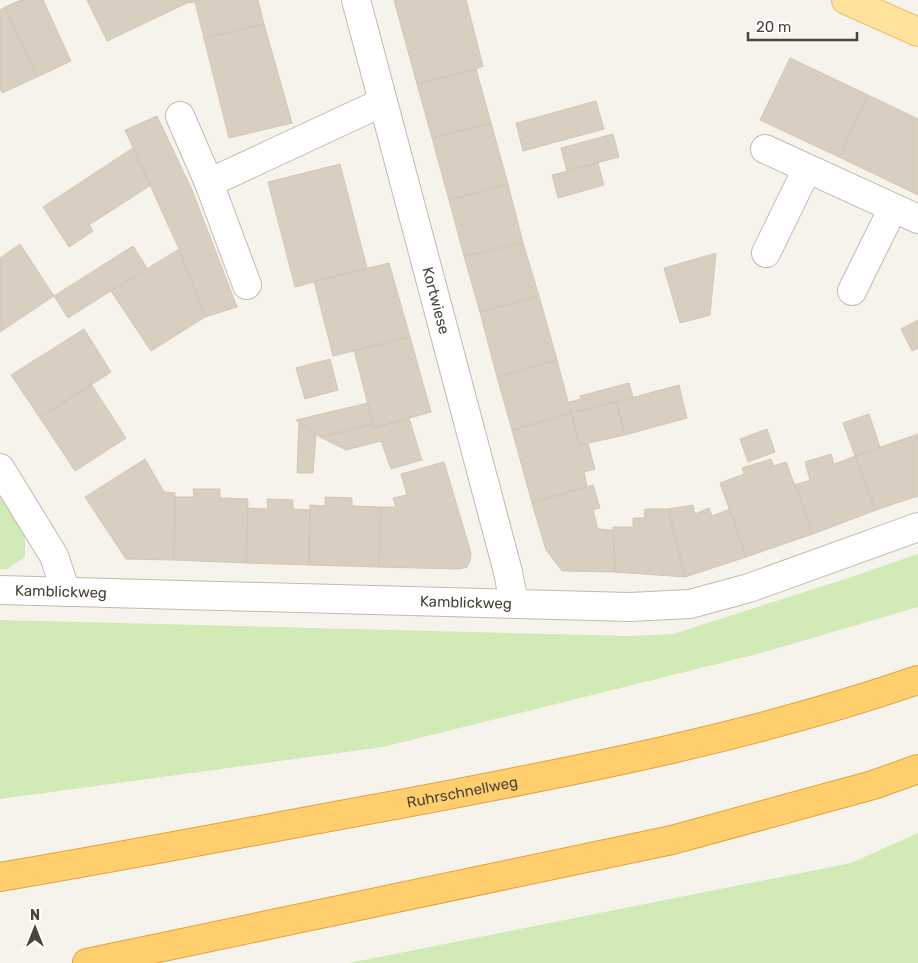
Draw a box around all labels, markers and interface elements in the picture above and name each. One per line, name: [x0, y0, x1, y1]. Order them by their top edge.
scale bar: [748, 10, 857, 42]
text: 20 m: [756, 18, 791, 36]
street label: Kortwiese: [418, 265, 453, 336]
street label: Kamblickweg: [15, 581, 107, 602]
street label: Kamblickweg: [420, 592, 512, 613]
street label: Ruhrschnellweg: [405, 773, 519, 812]
north arrow: [10, 903, 60, 953]
text: N: [30, 907, 40, 924]

